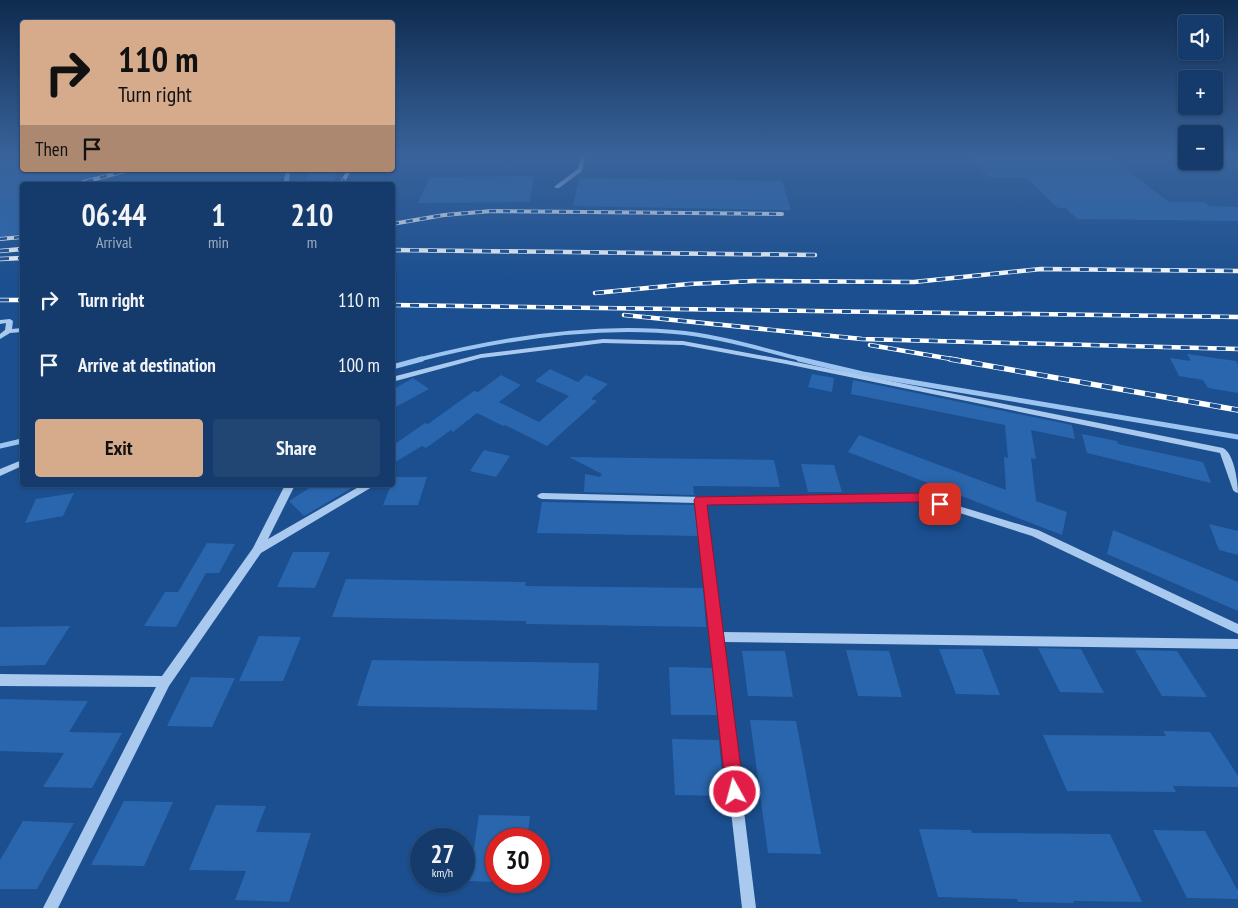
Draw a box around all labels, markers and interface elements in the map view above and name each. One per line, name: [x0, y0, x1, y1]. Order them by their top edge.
map controls: [1178, 15, 1223, 170]
button: sound: [1178, 15, 1223, 60]
text: 110 m: [118, 36, 199, 82]
icon: right: [35, 40, 100, 105]
button: +: [1178, 70, 1223, 115]
text: Turn right: [118, 80, 192, 108]
button: −: [1178, 125, 1223, 170]
icon: arrive: [78, 135, 106, 163]
text: Then: [35, 137, 68, 161]
text: 06:44: [82, 195, 146, 234]
text: 1: [211, 195, 226, 234]
text: 210: [290, 195, 333, 234]
text: Arrival: [96, 232, 132, 252]
text: min: [208, 232, 229, 252]
text: m: [307, 232, 317, 252]
icon: right: [35, 286, 63, 314]
text: Turn right: [78, 288, 144, 312]
text: 110 m: [338, 288, 380, 312]
icon: arrive: [35, 351, 63, 379]
text: Arrive at destination: [78, 353, 216, 377]
text: 100 m: [338, 353, 380, 377]
button: Exit: [35, 419, 203, 477]
button: Share: [213, 419, 380, 477]
pin: [919, 483, 961, 525]
icon: arrive: [926, 490, 954, 518]
position arrow: [708, 765, 760, 817]
speed limit sign: 30: [485, 828, 550, 893]
text: 27: [431, 838, 454, 870]
text: km/h: [432, 865, 453, 880]

